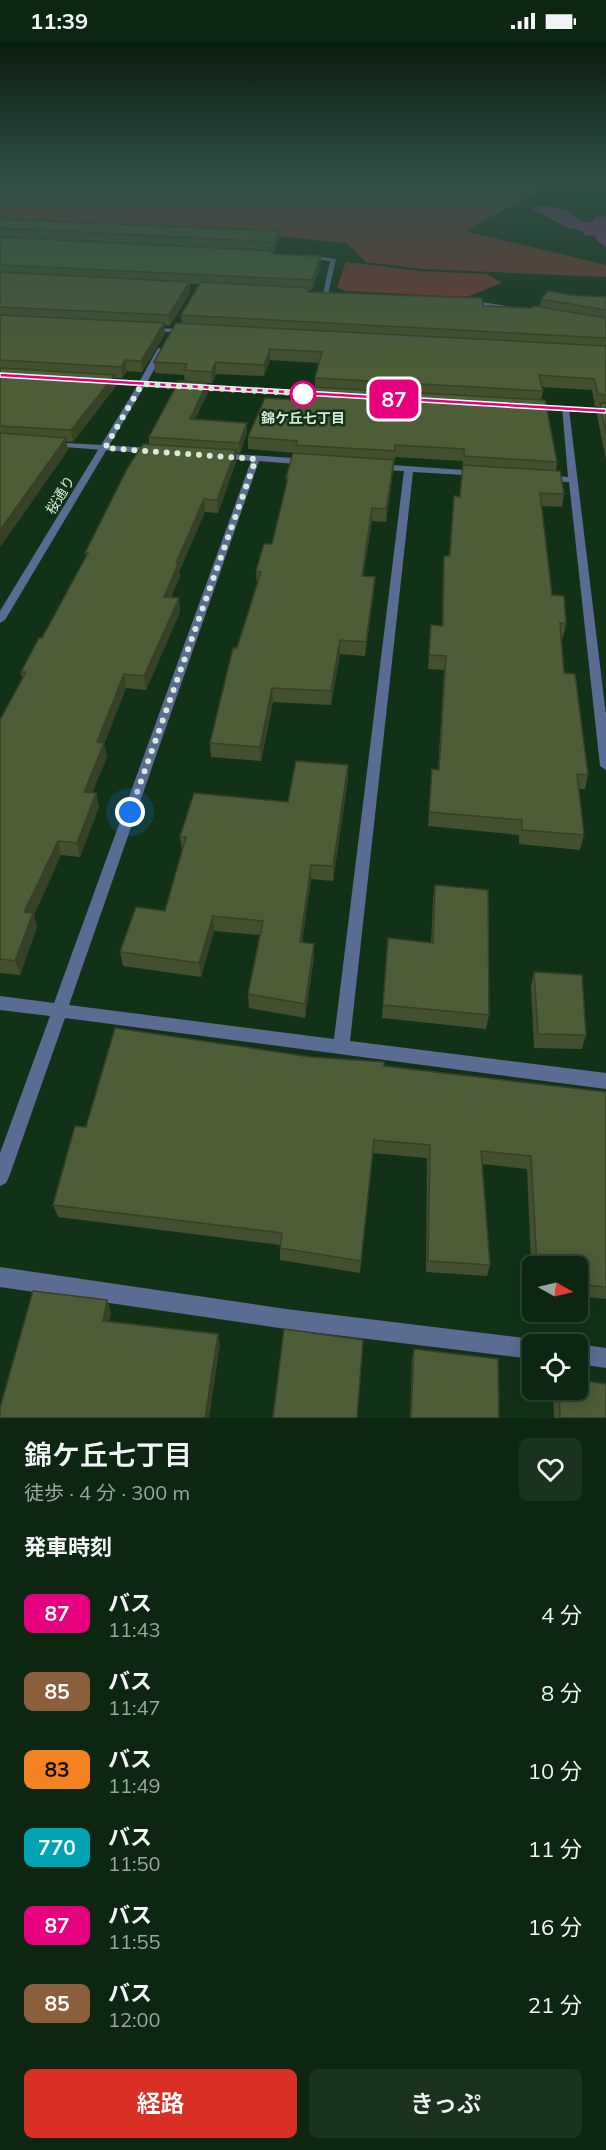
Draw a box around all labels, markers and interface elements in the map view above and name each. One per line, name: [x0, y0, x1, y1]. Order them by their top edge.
text: 11:39: [30, 7, 88, 35]
line badge: 87: [367, 380, 421, 418]
marker: 錦ケ丘七丁目: [290, 381, 316, 407]
text: 87: [381, 386, 407, 412]
place label: 錦ケ丘七丁目: [261, 409, 345, 427]
street label: 桜通り: [41, 472, 79, 518]
your location: [115, 797, 145, 827]
north arrow: [522, 1256, 588, 1322]
map controls: [522, 1256, 588, 1400]
button: locate: [522, 1334, 588, 1400]
text: 錦ケ丘七丁目: [24, 1437, 192, 1472]
button: heart: [519, 1438, 582, 1501]
text: 徒歩 · 4 分 · 300 m: [24, 1480, 190, 1505]
text: 発車時刻: [24, 1533, 112, 1561]
text: バス: [108, 1589, 152, 1617]
text: 87: [44, 1600, 70, 1626]
text: 4 分: [541, 1601, 582, 1629]
text: 11:43: [108, 1617, 161, 1642]
text: バス: [108, 1667, 152, 1695]
text: 85: [44, 1678, 70, 1704]
text: 8 分: [541, 1679, 582, 1707]
text: 11:47: [108, 1695, 161, 1720]
text: バス: [108, 1745, 152, 1773]
text: 83: [44, 1756, 70, 1782]
text: 10 分: [528, 1757, 582, 1785]
text: 11:49: [108, 1773, 161, 1798]
text: バス: [108, 1823, 152, 1851]
text: 770: [38, 1834, 76, 1860]
text: 11 分: [528, 1835, 582, 1863]
text: 11:50: [108, 1851, 161, 1876]
text: バス: [108, 1901, 152, 1929]
text: 87: [44, 1912, 70, 1938]
text: 16 分: [528, 1913, 582, 1941]
text: 11:55: [108, 1929, 161, 1954]
text: バス: [108, 1979, 152, 2007]
text: 85: [44, 1990, 70, 2016]
text: 21 分: [528, 1991, 582, 2019]
text: 12:00: [108, 2007, 161, 2032]
button: 経路: [24, 2069, 297, 2138]
button: きっぷ: [309, 2069, 582, 2138]

